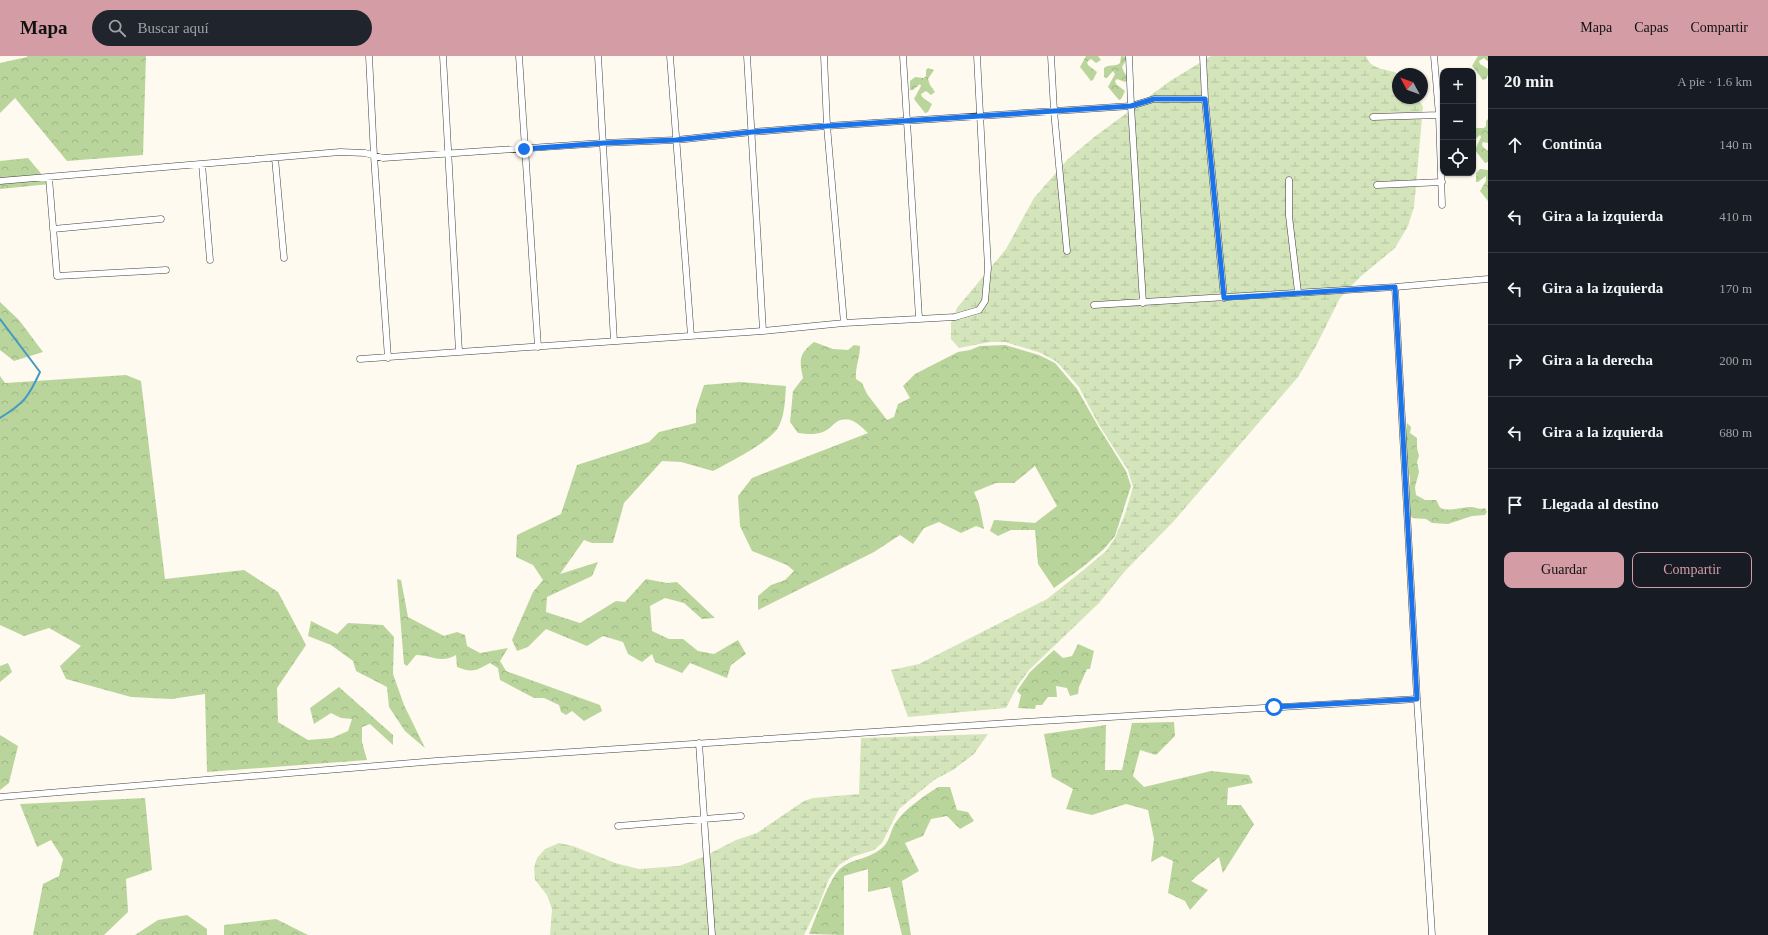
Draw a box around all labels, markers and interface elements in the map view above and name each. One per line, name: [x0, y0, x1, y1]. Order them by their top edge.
search box: [92, 10, 372, 46]
text: Mapa: [20, 17, 68, 38]
icon: search: [106, 17, 128, 39]
text: Buscar aquí: [138, 20, 209, 36]
text: Mapa: [1580, 20, 1612, 35]
text: Capas: [1634, 20, 1668, 35]
text: Compartir: [1690, 20, 1748, 35]
north arrow: [1392, 68, 1428, 104]
map controls: [1440, 68, 1476, 176]
button: +: [1440, 68, 1476, 104]
text: 20 min: [1504, 72, 1554, 91]
text: A pie · 1.6 km: [1677, 74, 1752, 89]
button: −: [1440, 104, 1476, 140]
icon: ahead: [1504, 134, 1526, 156]
text: Continúa: [1542, 136, 1602, 152]
text: 140 m: [1719, 137, 1752, 152]
route end: [515, 140, 533, 158]
button: locate: [1440, 140, 1476, 176]
icon: left: [1504, 206, 1526, 228]
text: Gira a la izquierda: [1542, 208, 1663, 224]
text: 410 m: [1719, 209, 1752, 224]
icon: left: [1504, 278, 1526, 300]
text: Gira a la izquierda: [1542, 280, 1663, 296]
text: 170 m: [1719, 281, 1752, 296]
icon: right: [1504, 350, 1526, 372]
text: Gira a la derecha: [1542, 352, 1653, 368]
text: 200 m: [1719, 353, 1752, 368]
icon: left: [1504, 422, 1526, 444]
text: Gira a la izquierda: [1542, 424, 1663, 440]
text: 680 m: [1719, 425, 1752, 440]
icon: arrive: [1504, 494, 1526, 516]
text: Llegada al destino: [1542, 496, 1659, 512]
button: Guardar: [1504, 552, 1624, 588]
button: Compartir: [1632, 552, 1752, 588]
route start: [1265, 698, 1283, 716]

